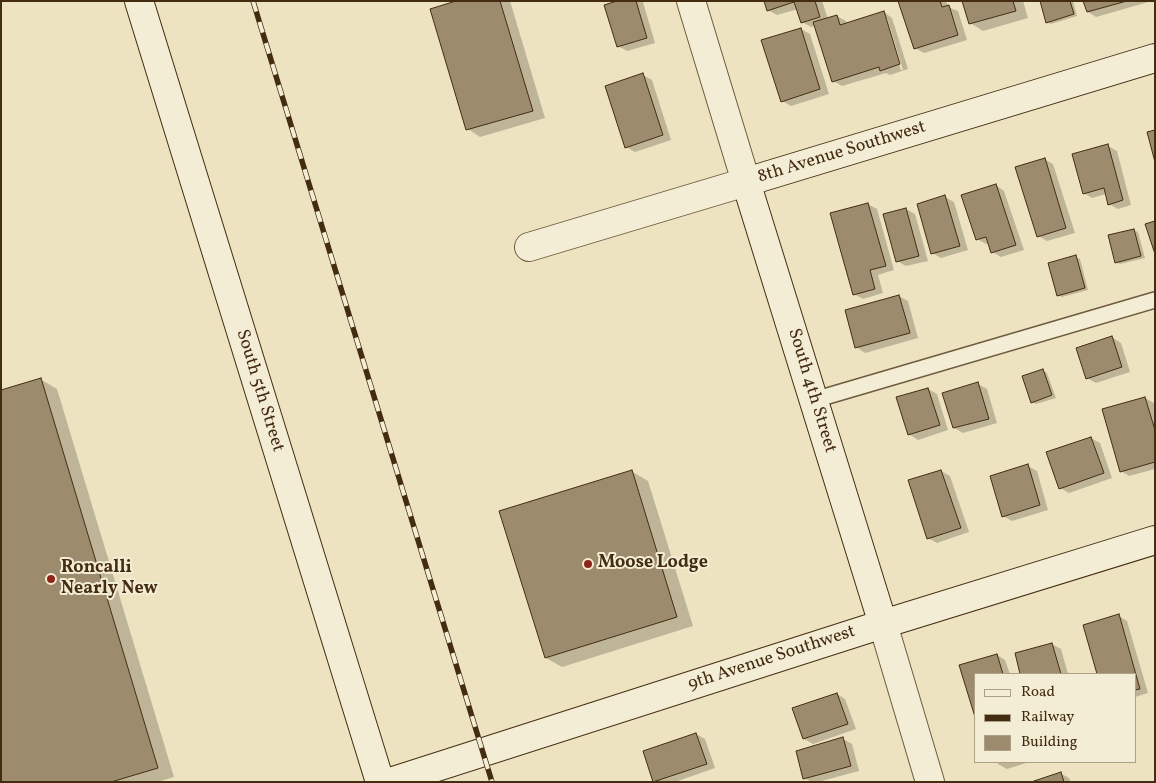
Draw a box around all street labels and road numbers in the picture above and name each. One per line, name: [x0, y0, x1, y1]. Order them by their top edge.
street label: 8th Avenue Southwest: [755, 117, 929, 189]
street label: South 4th Street: [782, 326, 840, 456]
street label: South 5th Street: [230, 327, 288, 455]
street label: 9th Avenue Southwest: [686, 622, 858, 696]

